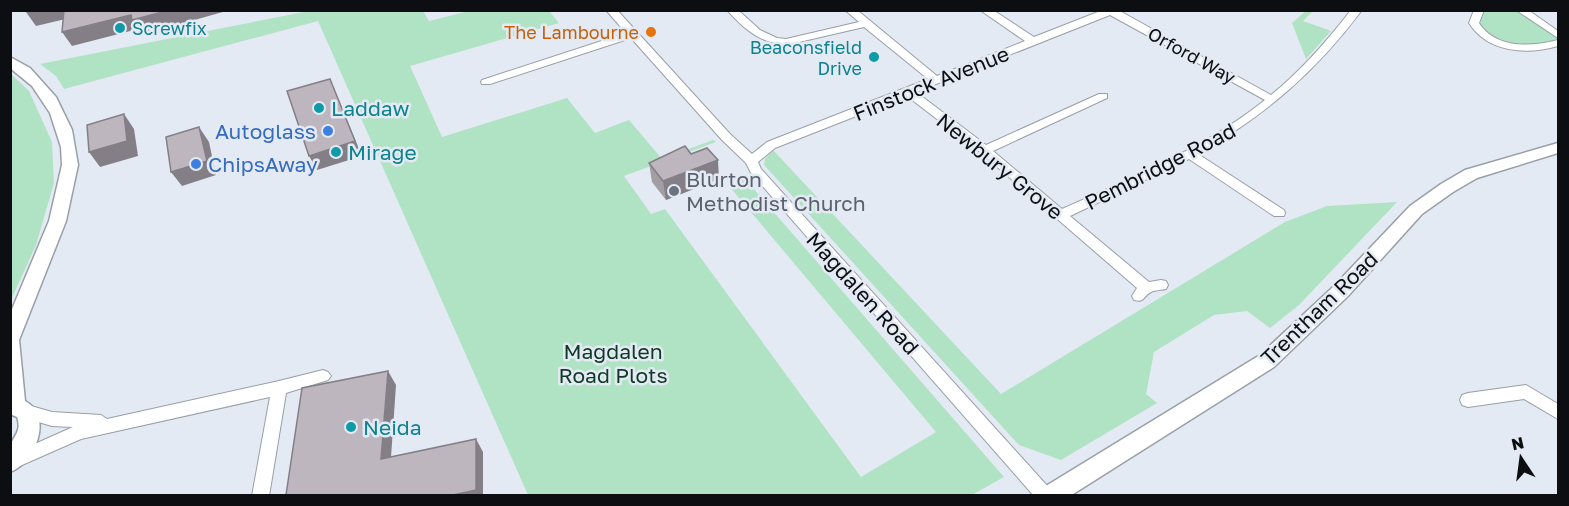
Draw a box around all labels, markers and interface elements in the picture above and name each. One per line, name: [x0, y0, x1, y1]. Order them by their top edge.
place label: Screwfix: [132, 17, 207, 39]
marker: Screwfix: [113, 21, 127, 35]
place label: The Lambourne: [504, 21, 639, 43]
street label: Orford Way: [1144, 22, 1240, 88]
marker: The Lambourne: [644, 25, 658, 39]
place label: Beaconsfield Drive: [750, 36, 862, 79]
street label: Finstock Avenue: [849, 40, 1013, 126]
marker: Beaconsfield Drive: [867, 50, 881, 64]
place label: Laddaw: [331, 95, 410, 121]
marker: Laddaw: [312, 101, 326, 115]
street label: Newbury Grove: [932, 107, 1068, 225]
street label: Pembridge Road: [1080, 117, 1240, 215]
place label: Autoglass: [215, 118, 316, 144]
marker: Autoglass: [321, 124, 335, 138]
place label: Mirage: [348, 139, 417, 165]
marker: Mirage: [329, 145, 343, 159]
place label: ChipsAway: [208, 151, 318, 177]
marker: ChipsAway: [189, 157, 203, 171]
place label: Blurton Methodist Church: [686, 166, 866, 216]
marker: Blurton Methodist Church: [667, 184, 681, 198]
street label: Magdalen Road: [801, 226, 925, 360]
street label: Trentham Road: [1255, 246, 1383, 370]
park label: Magdalen Road Plots: [558, 338, 668, 388]
place label: Neida: [363, 414, 422, 440]
marker: Neida: [344, 420, 358, 434]
north arrow: [1491, 428, 1551, 488]
text: N: [1509, 432, 1526, 454]

